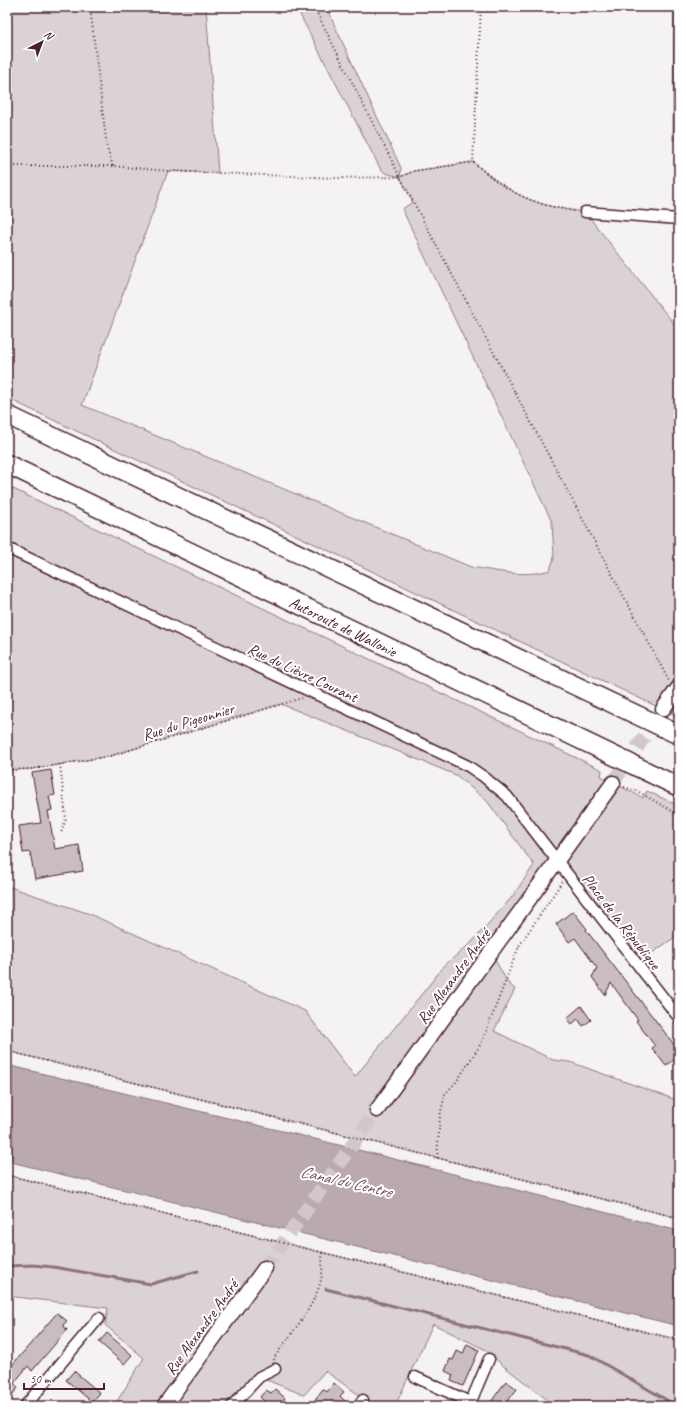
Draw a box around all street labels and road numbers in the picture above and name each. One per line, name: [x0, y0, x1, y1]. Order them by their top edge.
street label: Autoroute de Wallonie: [286, 592, 401, 662]
street label: Rue du Lièvre Courant: [244, 639, 362, 708]
street label: Rue du Pigeonnier: [140, 698, 238, 745]
street label: Place de la République: [578, 870, 666, 975]
street label: Rue Alexandre André: [413, 923, 497, 1028]
street label: Rue Alexandre André: [161, 1274, 245, 1379]

